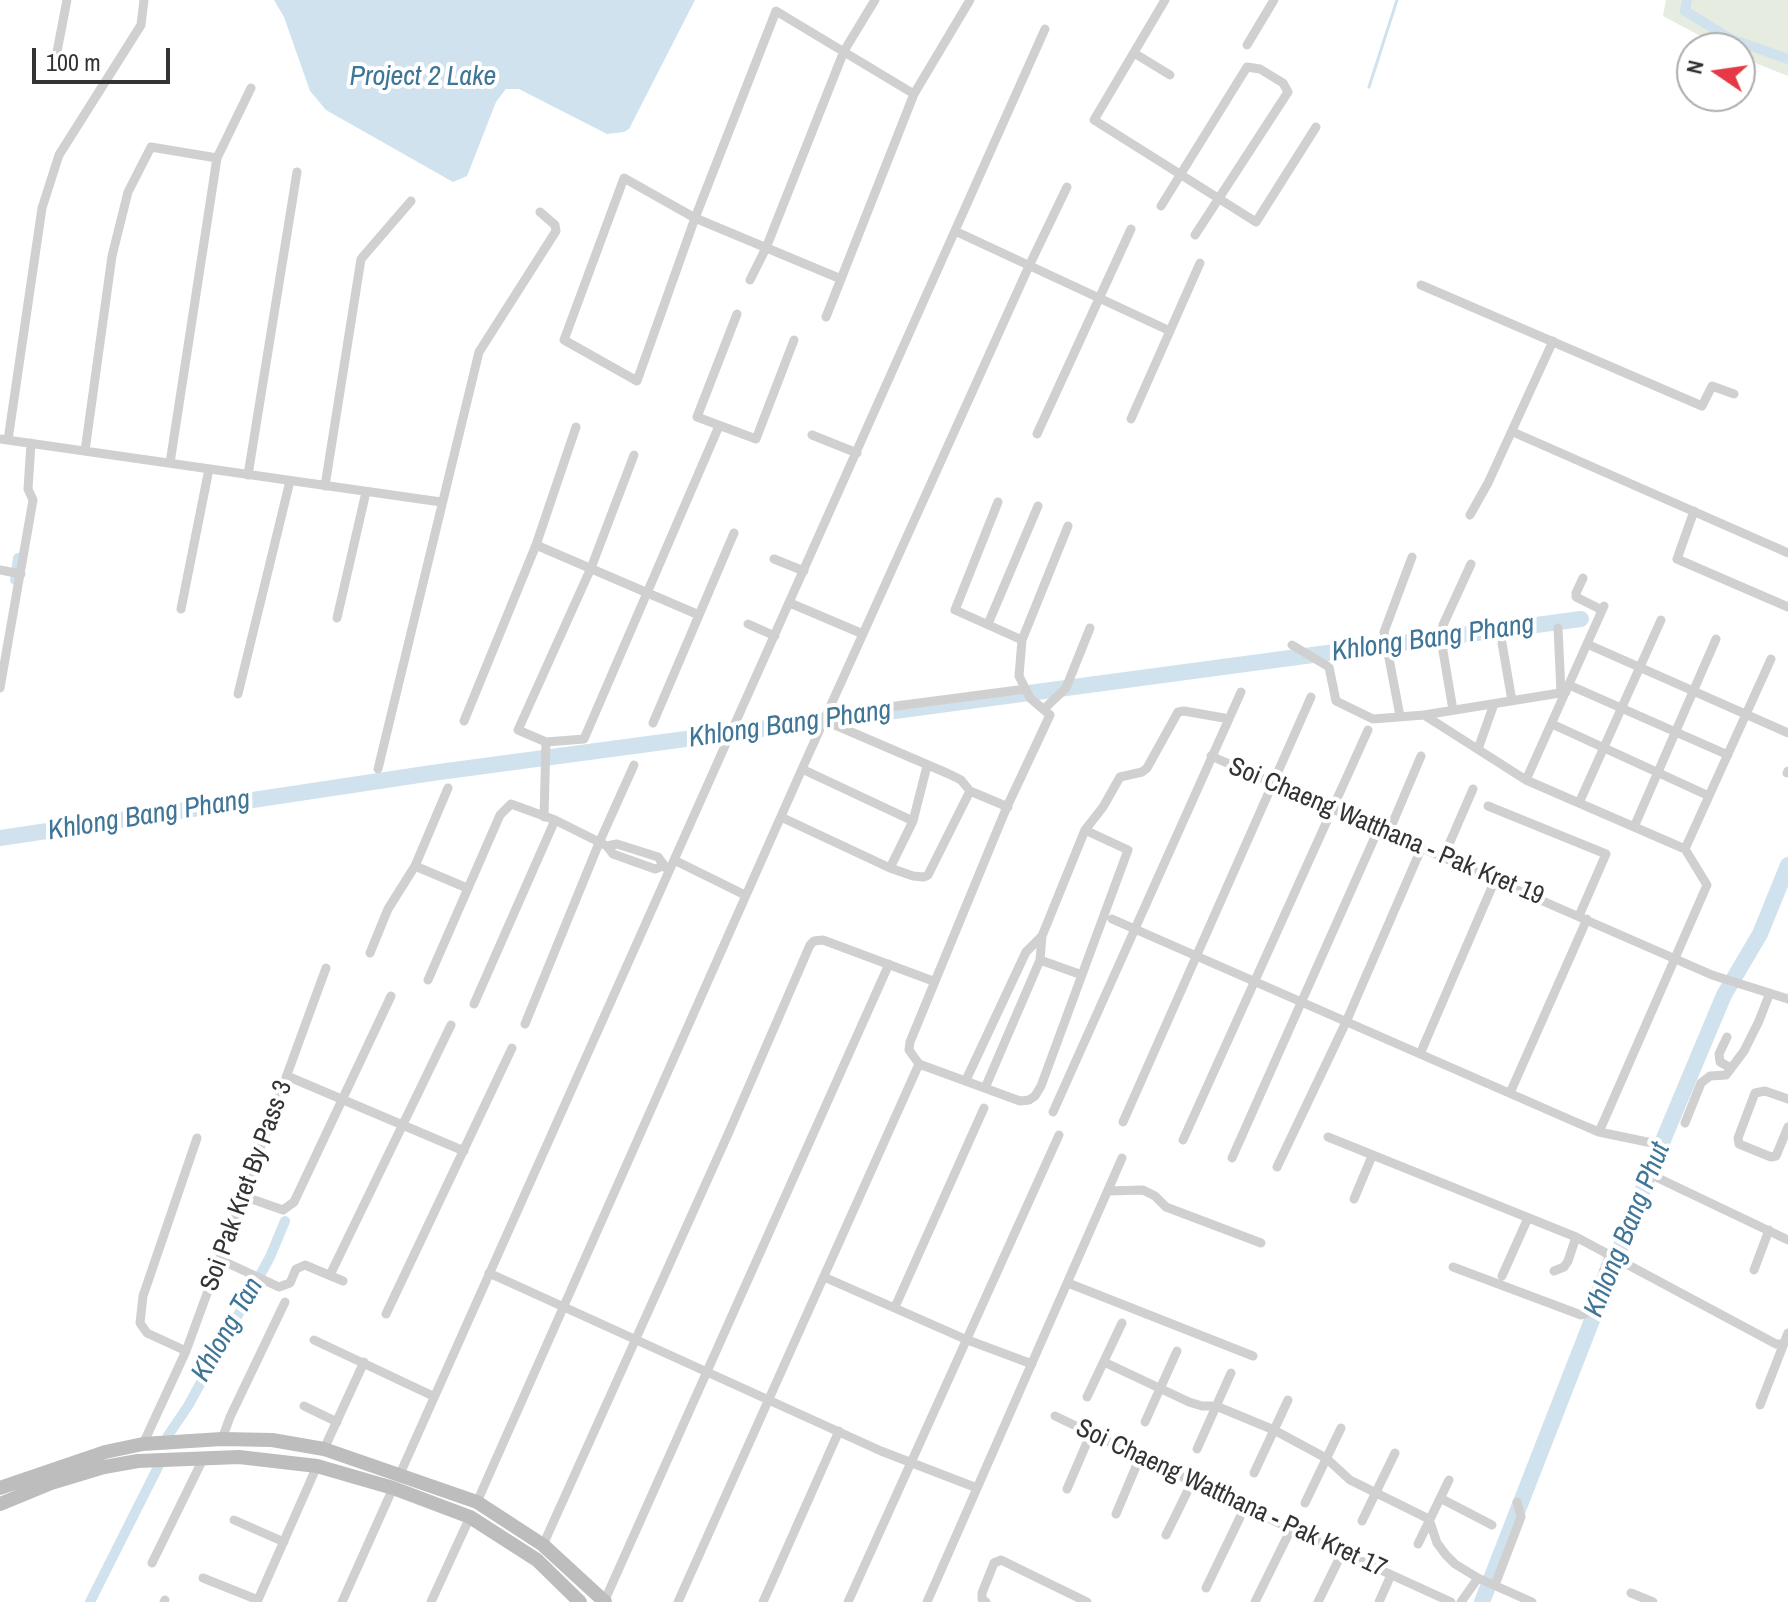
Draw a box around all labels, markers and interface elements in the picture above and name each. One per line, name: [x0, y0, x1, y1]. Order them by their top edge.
scale bar: [36, 32, 174, 82]
north arrow: [1676, 32, 1756, 112]
text: 100 m: [46, 46, 101, 78]
text: N: [1678, 57, 1711, 77]
water label: Project 2 Lake: [350, 60, 496, 94]
water label: Khlong Bang Phang: [1330, 608, 1536, 670]
water label: Khlong Bang Phang: [687, 694, 893, 756]
street label: Soi Chaeng Watthana - Pak Kret 19: [1224, 751, 1548, 913]
water label: Khlong Bang Phang: [45, 783, 253, 849]
street label: Soi Pak Kret By Pass 3: [194, 1077, 300, 1295]
water label: Khlong Bang Phut: [1578, 1138, 1678, 1322]
water label: Khlong Tan: [185, 1272, 271, 1388]
street label: Soi Chaeng Watthana - Pak Kret 17: [1071, 1413, 1391, 1585]

